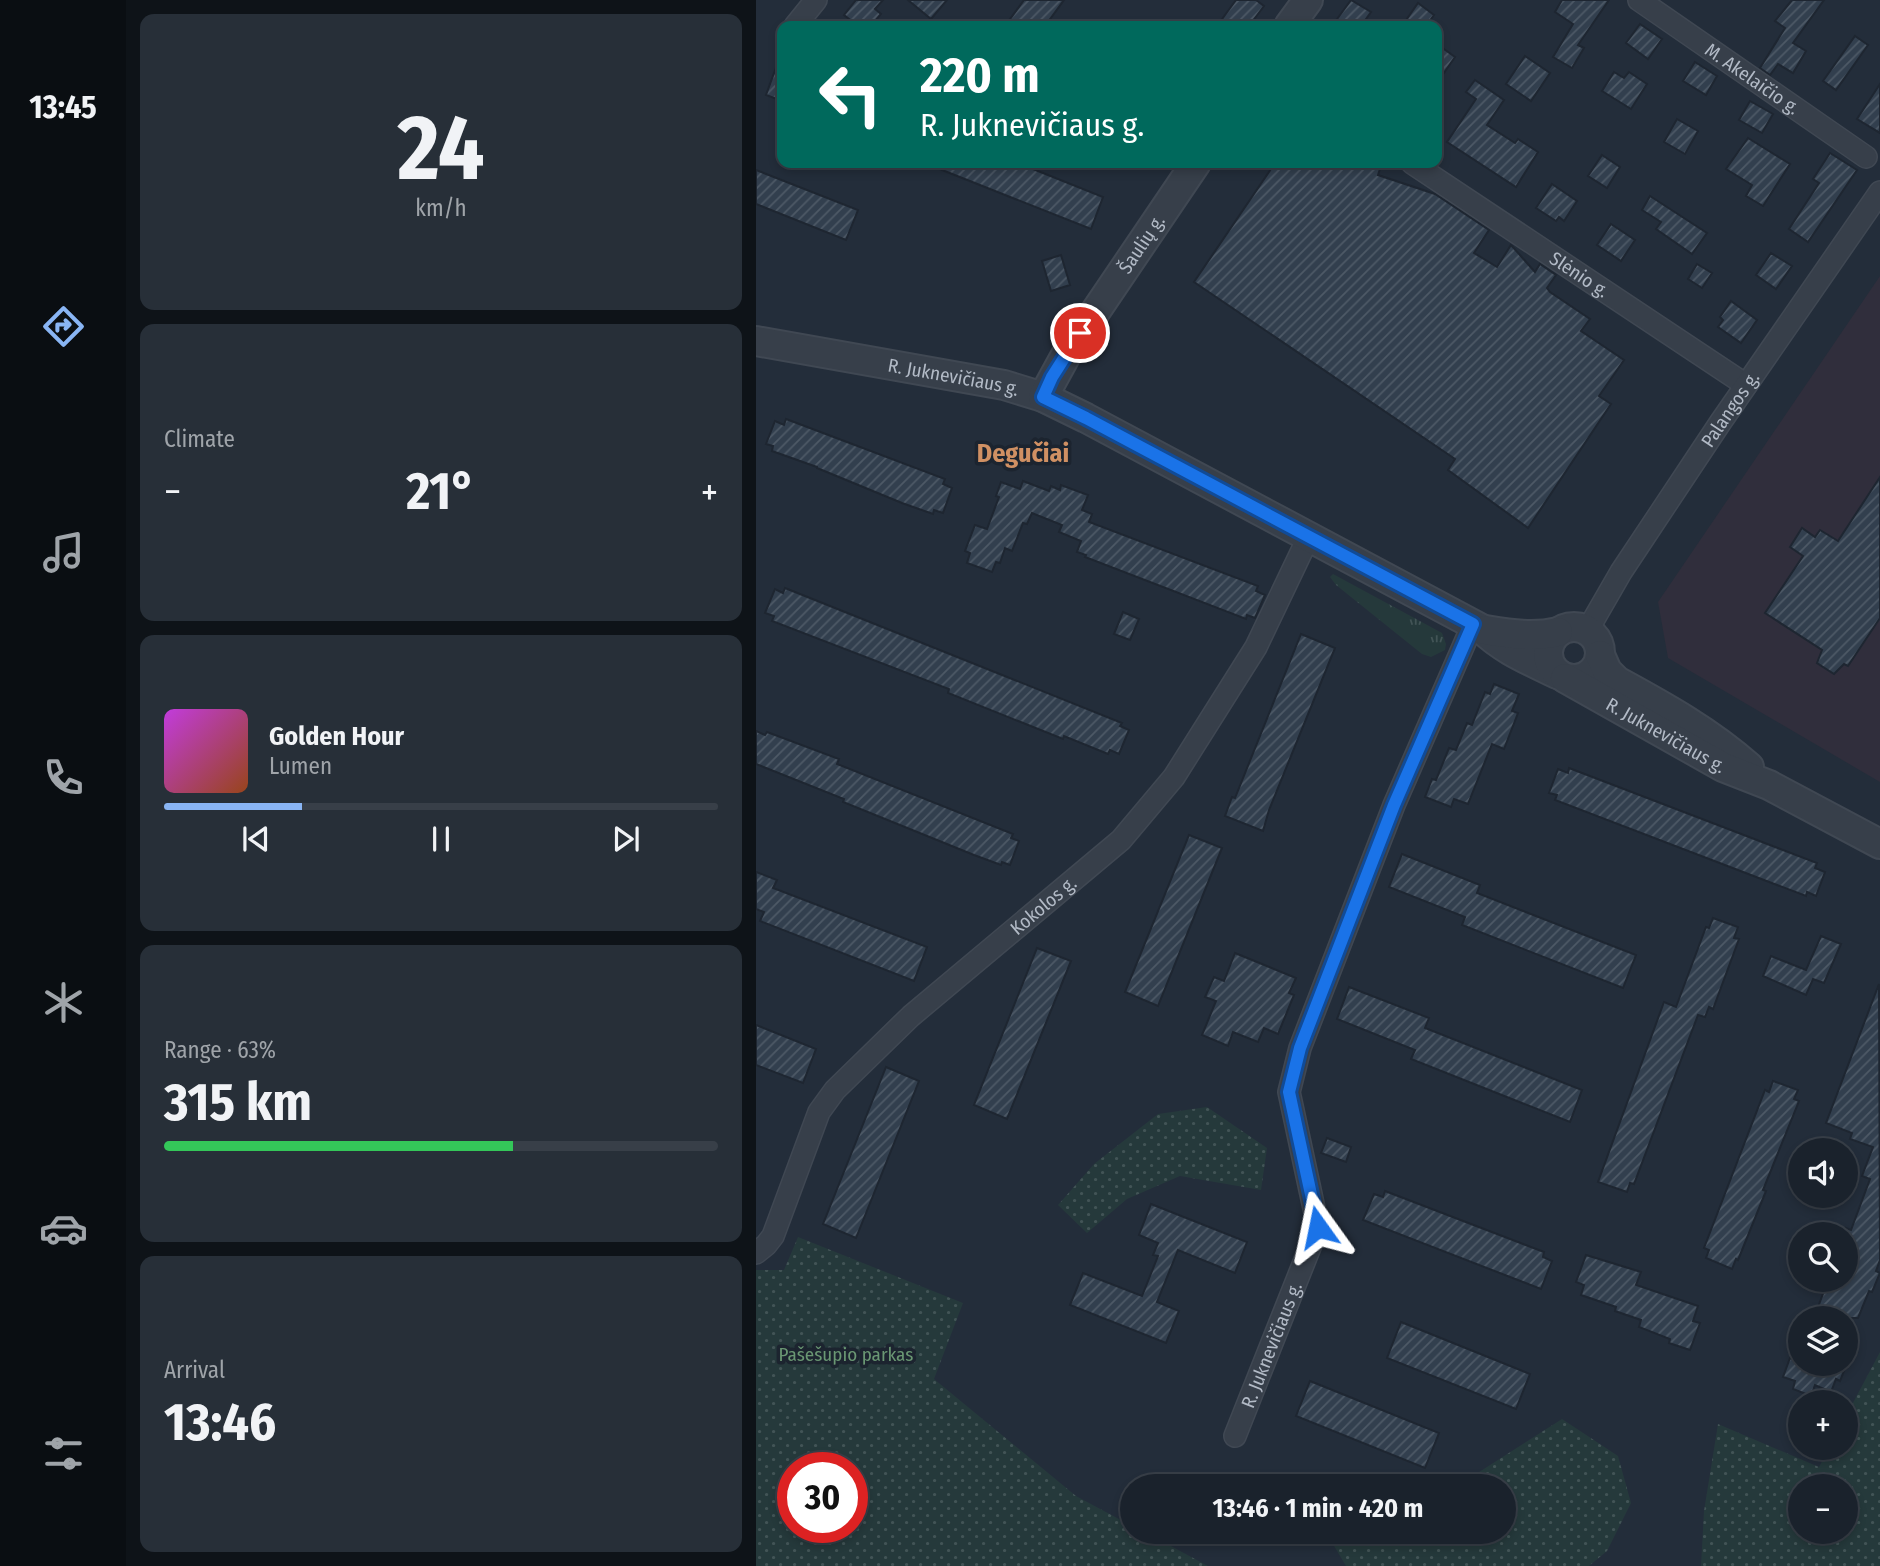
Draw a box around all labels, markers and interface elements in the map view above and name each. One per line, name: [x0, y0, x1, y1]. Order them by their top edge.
street label: M. Akelaičio g.: [1701, 38, 1804, 119]
text: 220 m: [920, 46, 1040, 105]
icon: left: [805, 49, 896, 140]
text: 13:45: [29, 88, 97, 126]
text: 24: [397, 94, 485, 203]
text: R. Juknevičiaus g.: [920, 106, 1144, 144]
text: km/h: [415, 194, 467, 222]
street label: Šaulių g.: [1113, 210, 1169, 278]
street label: Slėnio g.: [1546, 246, 1613, 302]
icon: directions: [39, 302, 88, 351]
pin: [1050, 303, 1110, 363]
icon: arrive: [1061, 314, 1099, 352]
street label: R. Juknevičiaus g.: [886, 353, 1022, 401]
street label: Palangos g.: [1696, 367, 1764, 451]
text: Climate: [164, 425, 235, 453]
district label: Degučiai: [977, 438, 1069, 469]
text: 21°: [406, 460, 476, 523]
text: −: [164, 469, 181, 515]
text: +: [701, 469, 718, 515]
icon: music: [39, 528, 88, 577]
street label: R. Juknevičiaus g.: [1602, 692, 1730, 778]
text: Golden Hour: [269, 721, 404, 752]
text: Lumen: [269, 752, 332, 780]
icon: phone: [39, 753, 88, 802]
icon: previous: [237, 820, 275, 858]
icon: pause: [422, 820, 460, 858]
icon: next: [607, 820, 645, 858]
street label: Kokolos g.: [1005, 871, 1081, 940]
icon: climate: [39, 978, 88, 1027]
text: Range · 63%: [164, 1036, 276, 1064]
text: 315 km: [164, 1071, 312, 1134]
map controls: [1788, 1138, 1858, 1544]
button: sound: [1788, 1138, 1858, 1208]
position arrow: [1281, 1190, 1355, 1264]
icon: car: [39, 1204, 88, 1253]
button: search: [1788, 1222, 1858, 1292]
street label: R. Juknevičiaus g.: [1236, 1279, 1306, 1411]
button: layers: [1788, 1306, 1858, 1376]
park label: Pašešupio parkas: [779, 1343, 913, 1366]
text: Arrival: [164, 1356, 225, 1384]
button: +: [1788, 1390, 1858, 1460]
text: 13:46: [164, 1391, 276, 1454]
icon: filters: [39, 1429, 88, 1478]
speed limit sign: 30: [777, 1452, 868, 1543]
button: −: [1788, 1474, 1858, 1544]
text: 13:46 · 1 min · 420 m: [1213, 1493, 1423, 1524]

